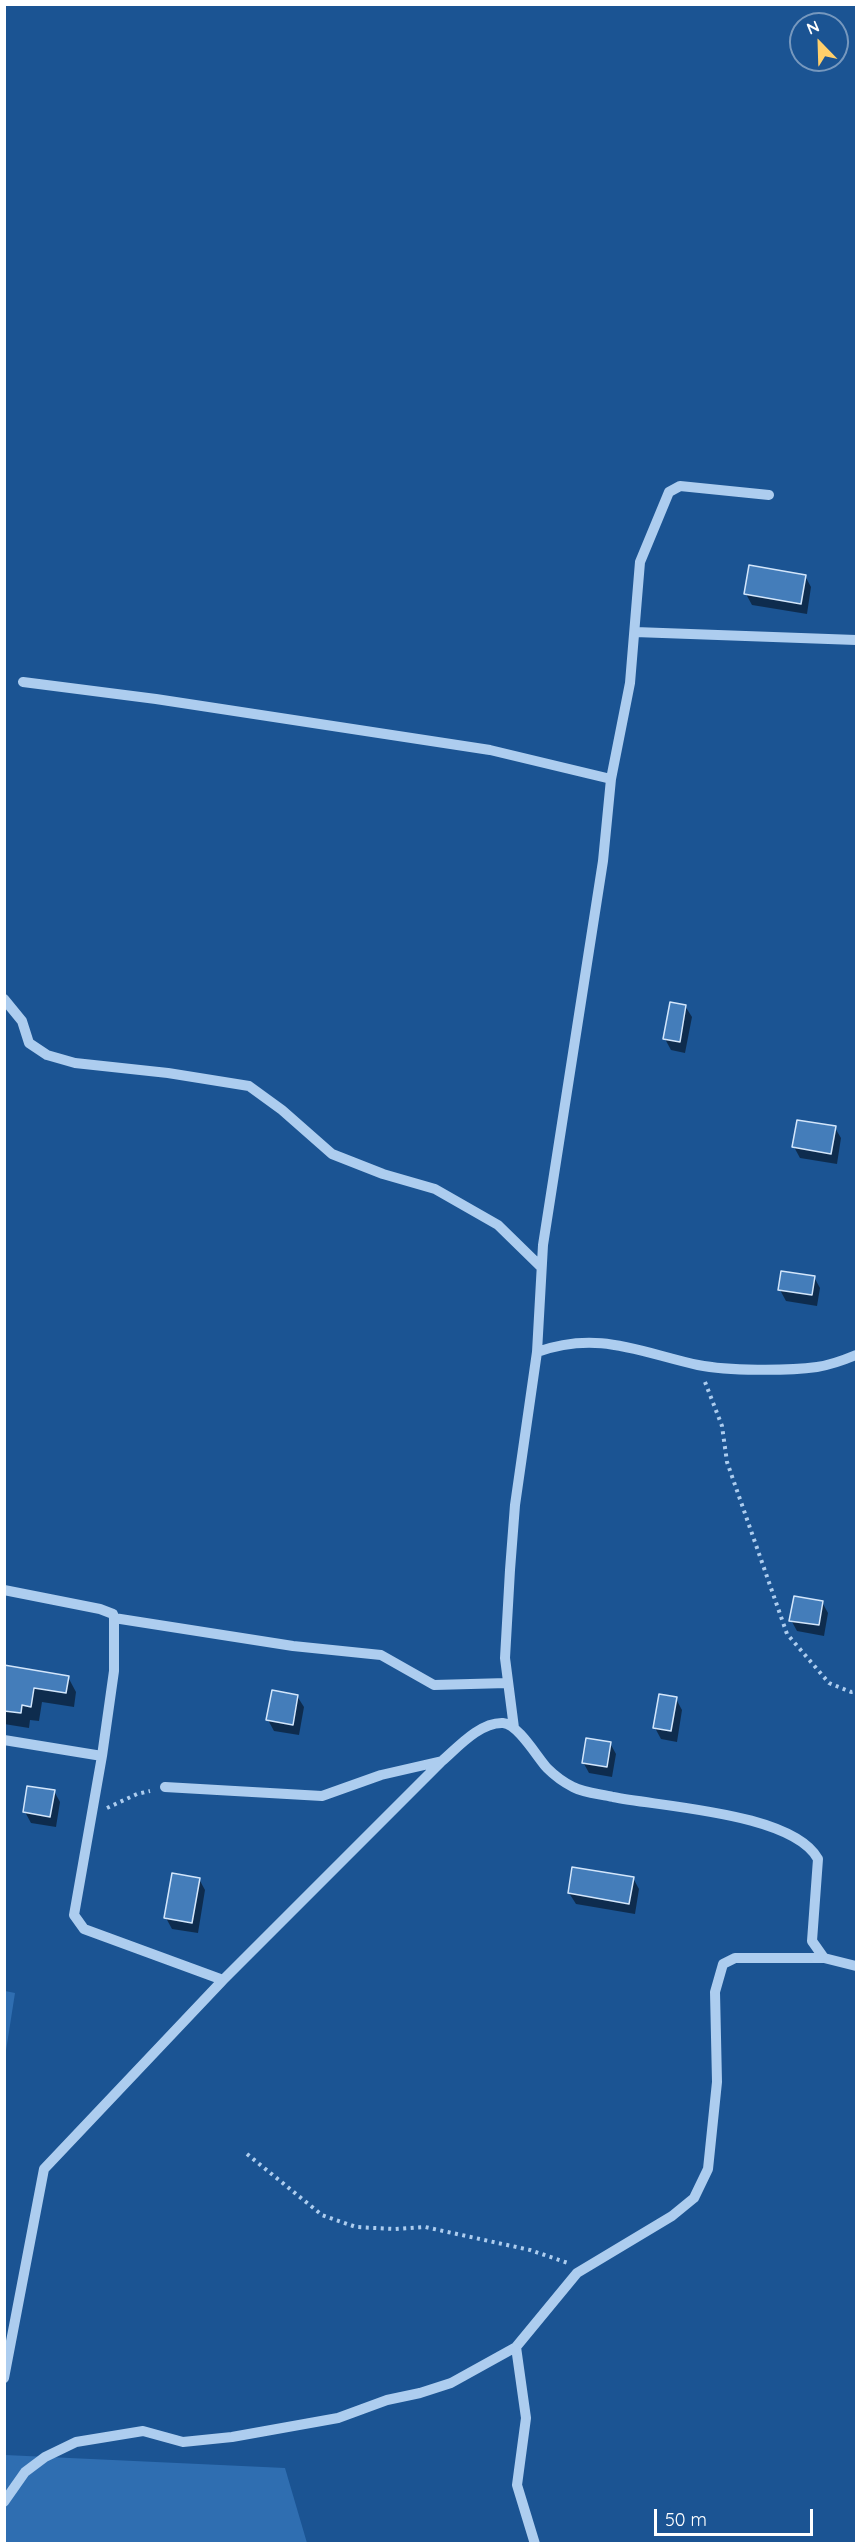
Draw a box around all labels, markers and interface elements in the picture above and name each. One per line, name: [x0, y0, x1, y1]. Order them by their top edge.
north arrow: [789, 12, 849, 72]
text: N: [803, 16, 822, 39]
scale bar: [657, 2497, 816, 2535]
text: 50 m: [665, 2508, 707, 2531]

